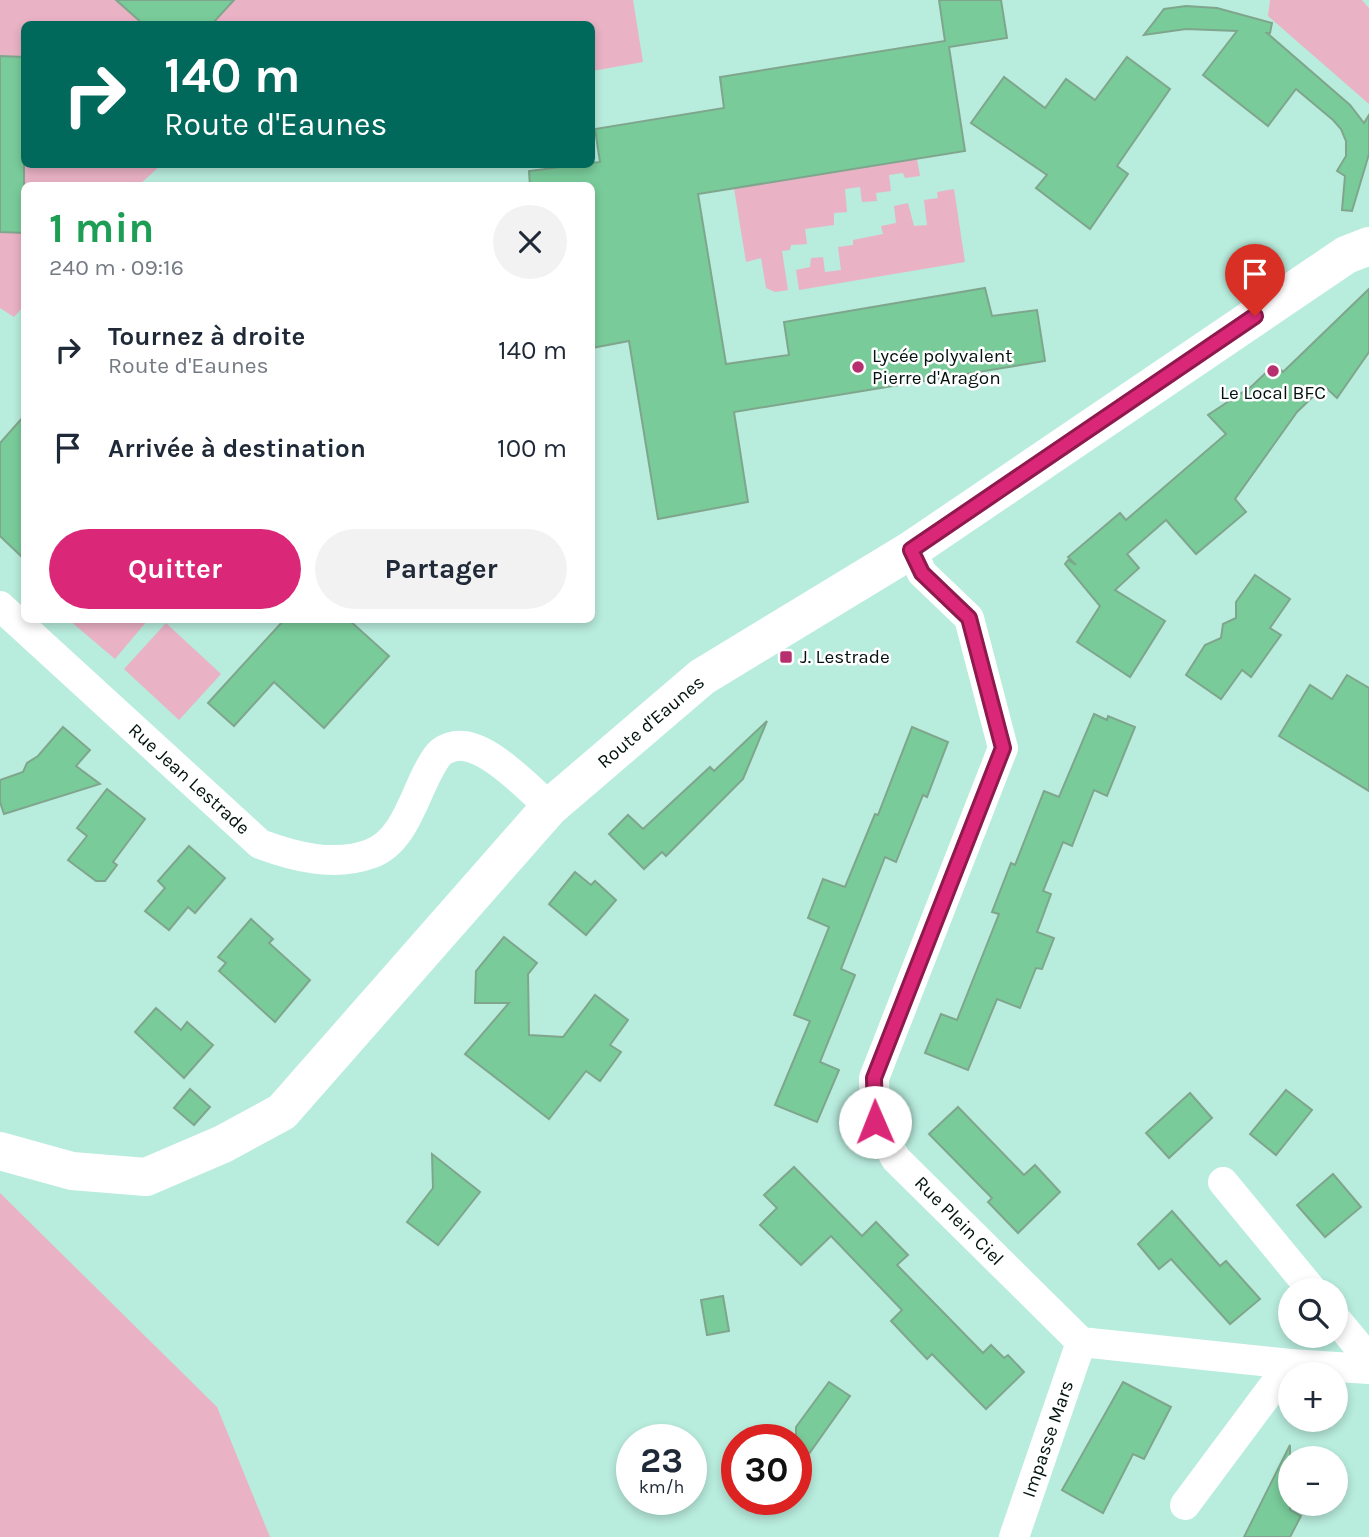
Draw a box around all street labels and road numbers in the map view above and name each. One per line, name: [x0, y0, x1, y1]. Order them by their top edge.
street label: Route d'Eaunes: [593, 671, 709, 773]
street label: Rue Jean Lestrade: [124, 719, 254, 839]
street label: Rue Plein Ciel: [910, 1172, 1008, 1270]
street label: Impasse Mars: [1018, 1378, 1078, 1500]

